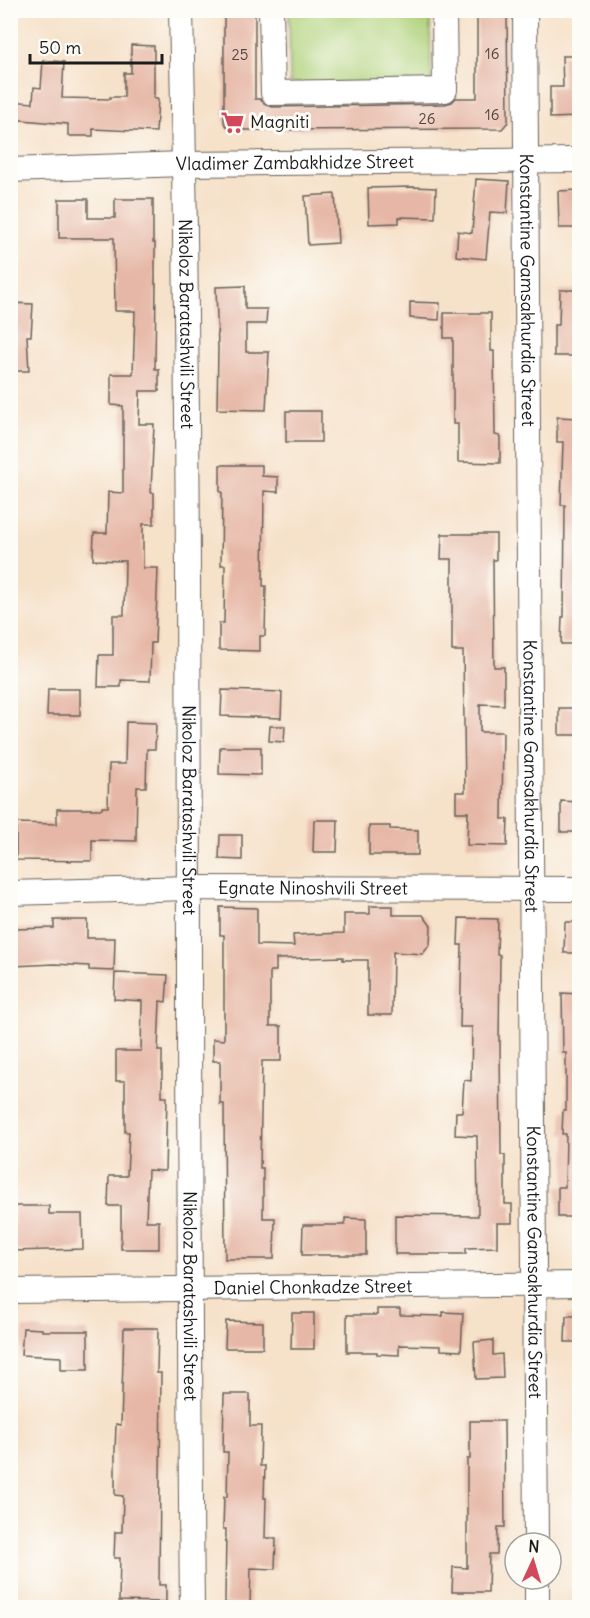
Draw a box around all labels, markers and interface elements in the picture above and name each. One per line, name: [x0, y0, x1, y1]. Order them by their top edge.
scale bar: [30, 27, 162, 65]
text: 50 m: [39, 36, 81, 59]
house number: 16: [485, 44, 499, 63]
house number: 25: [232, 45, 248, 64]
house number: 16: [485, 105, 499, 124]
supermarket icon: Magniti: [219, 109, 245, 135]
house number: 26: [419, 109, 435, 128]
place label: Magniti: [250, 110, 309, 133]
street label: Vladimer Zambakhidze Street: [175, 150, 414, 175]
street label: Konstantine Gamsakhurdia Street: [515, 153, 540, 427]
street label: Nikoloz Baratashvili Street: [174, 219, 199, 429]
street label: Konstantine Gamsakhurdia Street: [519, 639, 543, 913]
street label: Nikoloz Baratashvili Street: [178, 705, 201, 915]
street label: Egnate Ninoshvili Street: [218, 876, 408, 900]
street label: Konstantine Gamsakhurdia Street: [522, 1125, 547, 1398]
street label: Nikoloz Baratashvili Street: [178, 1191, 202, 1401]
street label: Daniel Chonkadze Street: [214, 1274, 412, 1299]
north arrow: [503, 1531, 563, 1591]
text: N: [528, 1536, 540, 1556]

